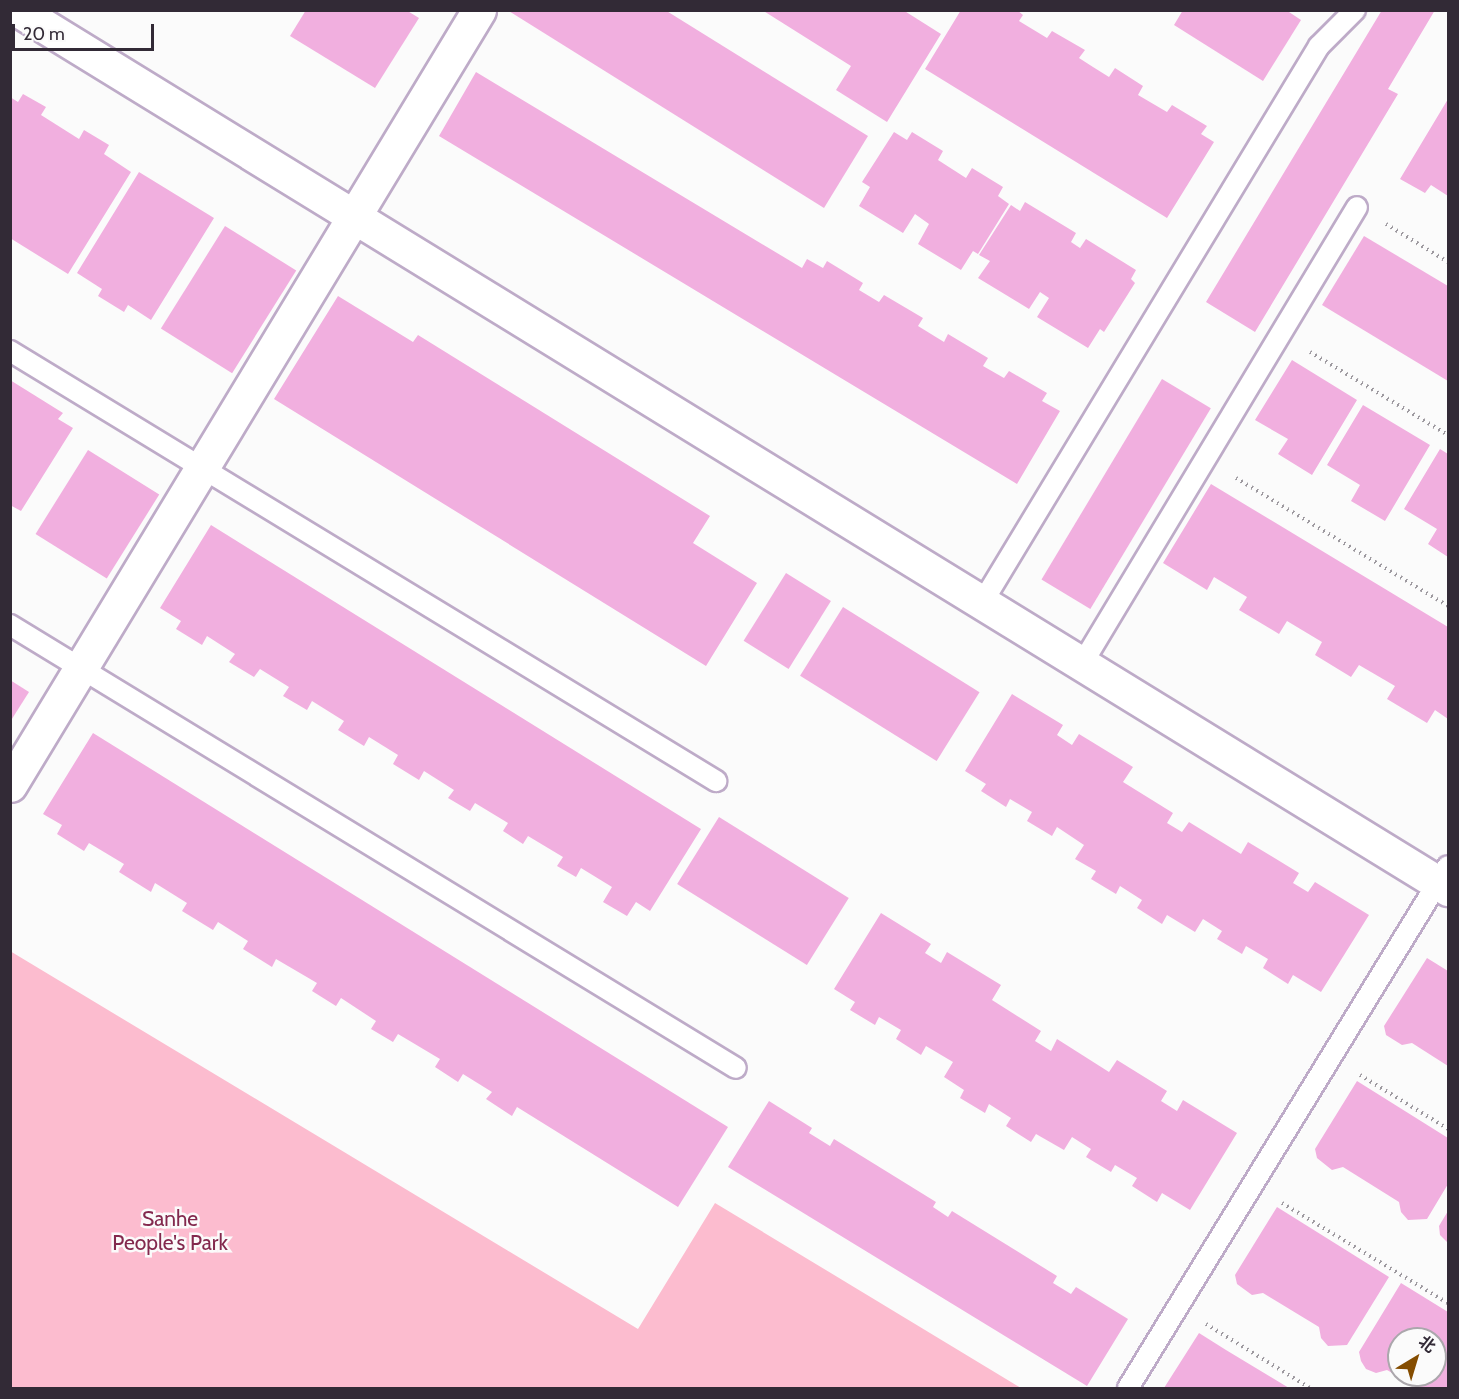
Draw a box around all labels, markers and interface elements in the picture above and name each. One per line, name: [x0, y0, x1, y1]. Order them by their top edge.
scale bar: [15, 12, 158, 50]
text: 20 m: [23, 23, 65, 45]
park label: Sanhe People's Park: [112, 1206, 228, 1256]
north arrow: [1387, 1327, 1447, 1387]
text: 北: [1415, 1332, 1439, 1356]

